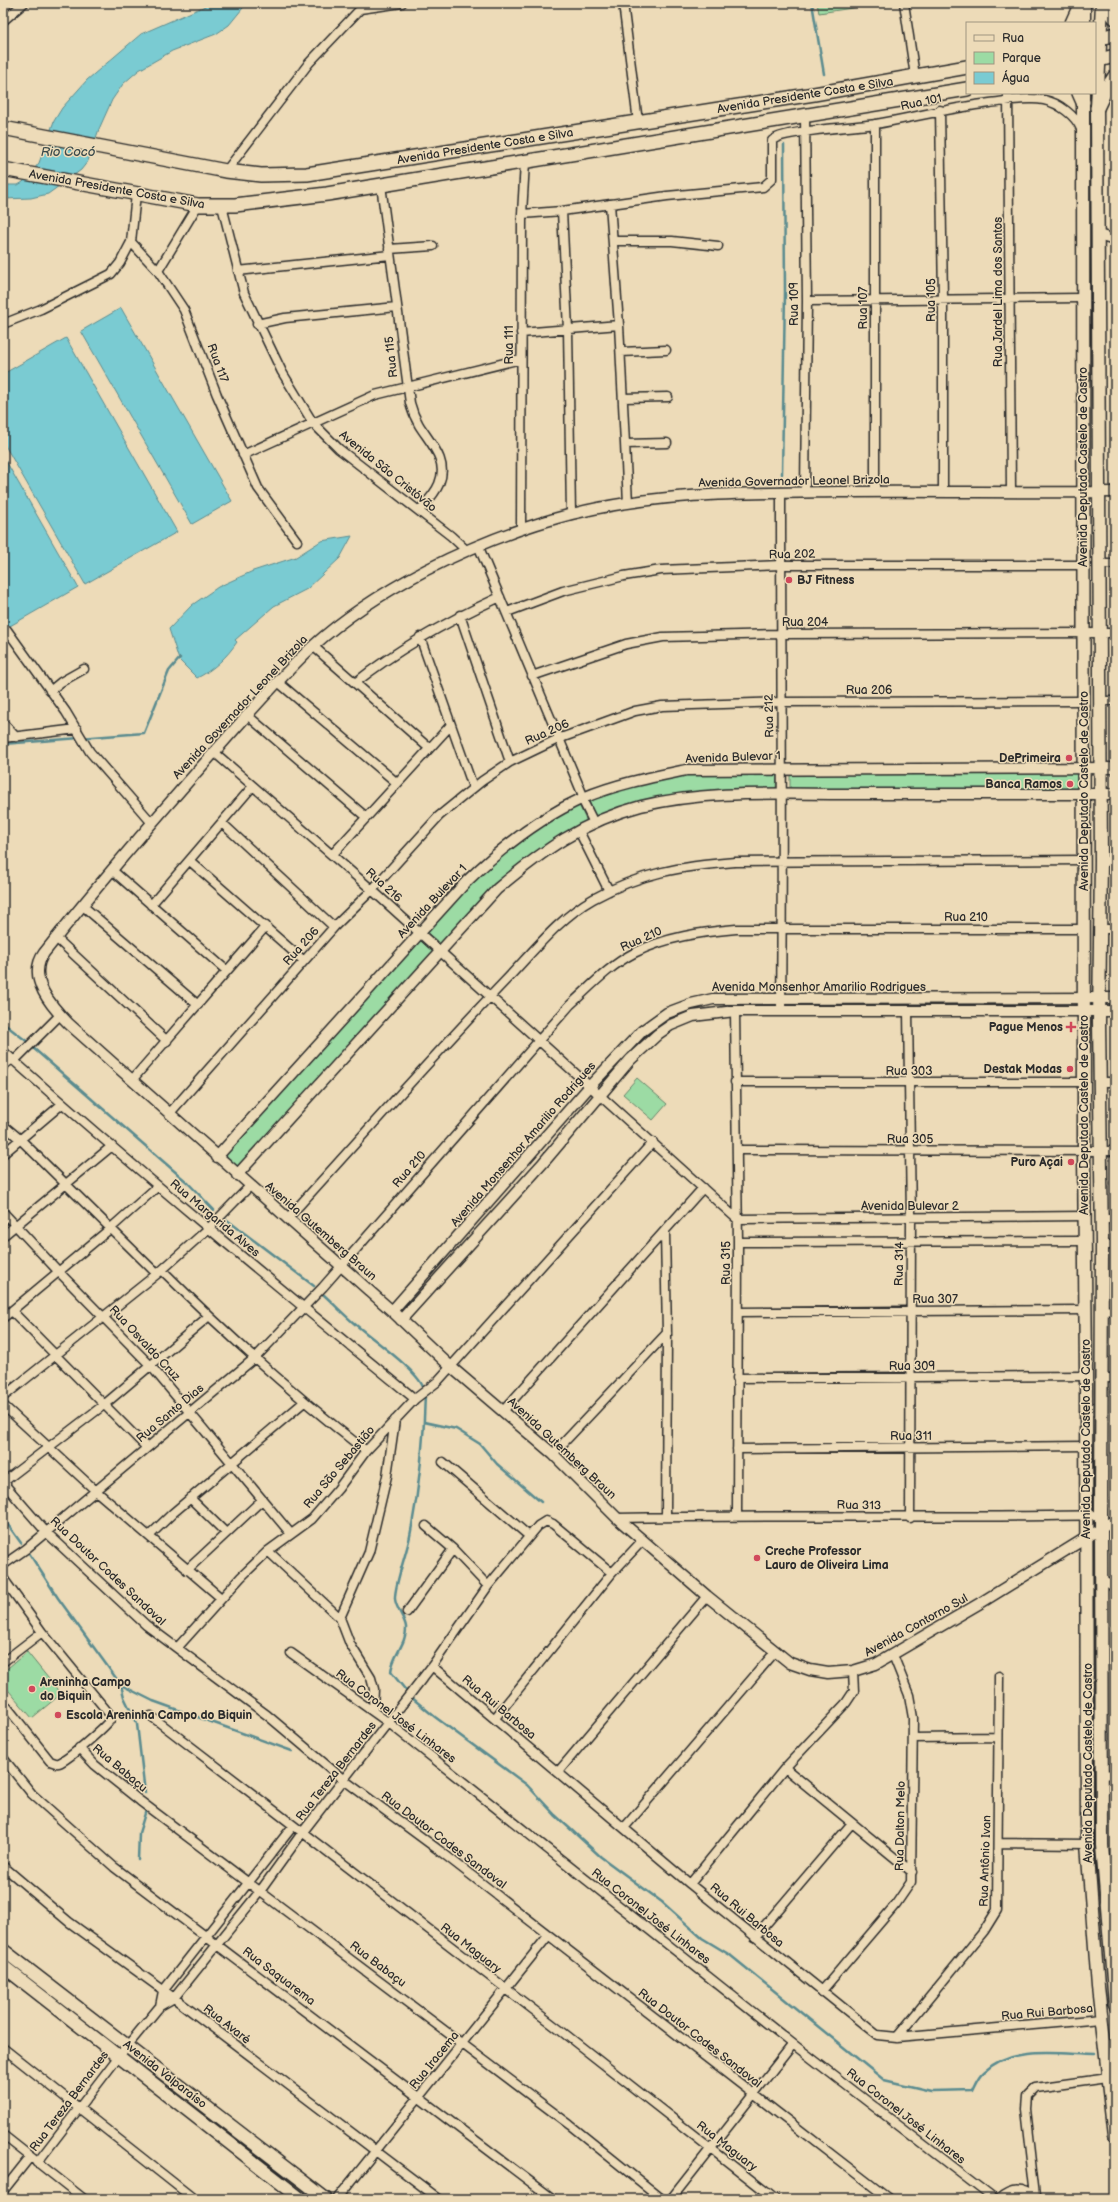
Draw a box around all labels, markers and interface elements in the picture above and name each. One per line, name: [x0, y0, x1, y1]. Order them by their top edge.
legend: [966, 22, 1096, 94]
text: Rua: [1002, 31, 1024, 46]
text: Parque: [1002, 51, 1041, 66]
text: Água: [1002, 69, 1030, 86]
street label: Avenida Presidente Costa e Silva: [716, 74, 894, 117]
street label: Rua 101: [899, 91, 943, 114]
street label: Avenida Presidente Costa e Silva: [396, 125, 574, 168]
water label: Rio Cocó: [41, 144, 96, 160]
street label: Avenida Presidente Costa e Silva: [28, 167, 206, 212]
street label: Rua Jardel Lima dos Santos: [991, 217, 1006, 367]
street label: Rua 105: [924, 278, 939, 322]
street label: Rua 109: [787, 282, 802, 326]
street label: Rua 107: [856, 286, 871, 329]
street label: Rua 111: [502, 325, 517, 365]
street label: Rua 115: [382, 335, 401, 378]
street label: Rua 117: [204, 342, 232, 385]
street label: Avenida Deputado Castelo de Castro: [1076, 367, 1091, 567]
street label: Avenida São Cristóvão: [336, 427, 440, 515]
street label: Avenida Governador Leonel Brizola: [698, 472, 890, 491]
street label: Rua 202: [769, 547, 815, 562]
place label: BJ Fitness: [797, 573, 855, 588]
marker: BJ Fitness: [784, 575, 794, 585]
street label: Rua 204: [782, 615, 829, 630]
street label: Avenida Governador Leonel Brizola: [170, 632, 311, 782]
street label: Rua 206: [846, 683, 892, 698]
street label: Avenida Deputado Castelo de Castro: [1077, 691, 1092, 891]
street label: Rua 212: [762, 694, 777, 738]
street label: Rua 206: [523, 716, 572, 749]
street label: Avenida Bulevar 1: [685, 748, 781, 767]
place label: DePrimeira: [999, 751, 1061, 766]
marker: DePrimeira: [1064, 753, 1074, 763]
place label: Banca Ramos: [985, 777, 1062, 792]
marker: Banca Ramos: [1065, 779, 1075, 789]
street label: Avenida Bulevar 1: [394, 861, 470, 941]
street label: Rua 216: [362, 865, 405, 906]
street label: Rua 210: [944, 910, 988, 925]
street label: Rua 206: [280, 924, 323, 969]
street label: Rua 210: [618, 924, 664, 955]
street label: Avenida Monsenhor Amarilio Rodrigues: [712, 980, 926, 995]
street label: Avenida Deputado Castelo de Castro: [1077, 1015, 1092, 1215]
place label: Pague Menos: [989, 1020, 1063, 1035]
marker: Pague Menos: [1066, 1022, 1076, 1032]
street label: Avenida Monsenhor Amarilio Rodrigues: [448, 1059, 599, 1230]
place label: Destak Modas: [984, 1062, 1062, 1077]
street label: Rua 303: [885, 1064, 933, 1079]
marker: Destak Modas: [1065, 1064, 1075, 1074]
street label: Rua 305: [887, 1132, 933, 1147]
street label: Rua 210: [389, 1148, 429, 1191]
place label: Puro Açai: [1010, 1155, 1063, 1170]
marker: Puro Açai: [1066, 1157, 1076, 1167]
street label: Rua Margarida Alves: [167, 1176, 263, 1260]
street label: Avenida Gutemberg Braun: [262, 1179, 380, 1284]
street label: Avenida Bulevar 2: [861, 1199, 959, 1214]
street label: Rua 315: [719, 1241, 734, 1285]
street label: Rua 314: [892, 1241, 907, 1286]
street label: Rua 307: [912, 1292, 958, 1307]
street label: Rua Osvaldo Cruz: [106, 1303, 184, 1384]
street label: Avenida Deputado Castelo de Castro: [1079, 1339, 1094, 1539]
street label: Rua 309: [889, 1359, 935, 1374]
street label: Rua Santo Dias: [134, 1381, 207, 1446]
street label: Avenida Gutemberg Braun: [504, 1394, 619, 1503]
street label: Rua São Sebastião: [301, 1423, 378, 1512]
street label: Rua 311: [890, 1429, 932, 1444]
street label: Rua 313: [837, 1498, 881, 1513]
street label: Rua Doutor Codes Sandoval: [47, 1514, 169, 1629]
place label: Creche Professor Lauro de Oliveira Lima: [765, 1544, 889, 1573]
marker: Creche Professor Lauro de Oliveira Lima: [752, 1553, 762, 1563]
street label: Avenida Contorno Sul: [862, 1591, 971, 1660]
street label: Avenida Deputado Castelo de Castro: [1081, 1663, 1096, 1863]
street label: Rua Coronel José Linhares: [332, 1666, 459, 1767]
street label: Rua Rui Barbosa: [459, 1672, 539, 1743]
place label: Areninha Campo do Biquin: [39, 1675, 131, 1704]
marker: Areninha Campo do Biquin: [27, 1684, 37, 1694]
place label: Escola Areninha Campo do Biquin: [66, 1708, 252, 1723]
marker: Escola Areninha Campo do Biquin: [53, 1710, 63, 1720]
street label: Rua Tereza Bernardes: [293, 1719, 380, 1824]
street label: Rua Babaçu: [89, 1741, 150, 1796]
street label: Rua Dalton Melo: [892, 1781, 909, 1871]
street label: Rua Doutor Codes Sandoval: [378, 1788, 509, 1892]
street label: Rua Antônio Ivan: [976, 1815, 995, 1907]
street label: Rua Coronel José Linhares: [588, 1865, 713, 1968]
street label: Rua Rui Barbosa: [707, 1880, 787, 1951]
street label: Rua Maguary: [437, 1920, 505, 1977]
street label: Rua Babaçu: [346, 1938, 409, 1991]
street label: Rua Saquarema: [239, 1944, 318, 2009]
street label: Rua Doutor Codes Sandoval: [635, 1985, 764, 2091]
street label: Rua Avaré: [200, 2001, 253, 2048]
street label: Rua Rui Barbosa: [1000, 2001, 1094, 2024]
street label: Rua Iracema: [407, 2028, 462, 2092]
street label: Avenida Valparaíso: [120, 2037, 210, 2112]
street label: Rua Tereza Bernardes: [27, 2048, 112, 2155]
street label: Rua Coronel José Linhares: [843, 2065, 968, 2168]
street label: Rua Maguary: [693, 2118, 761, 2175]

